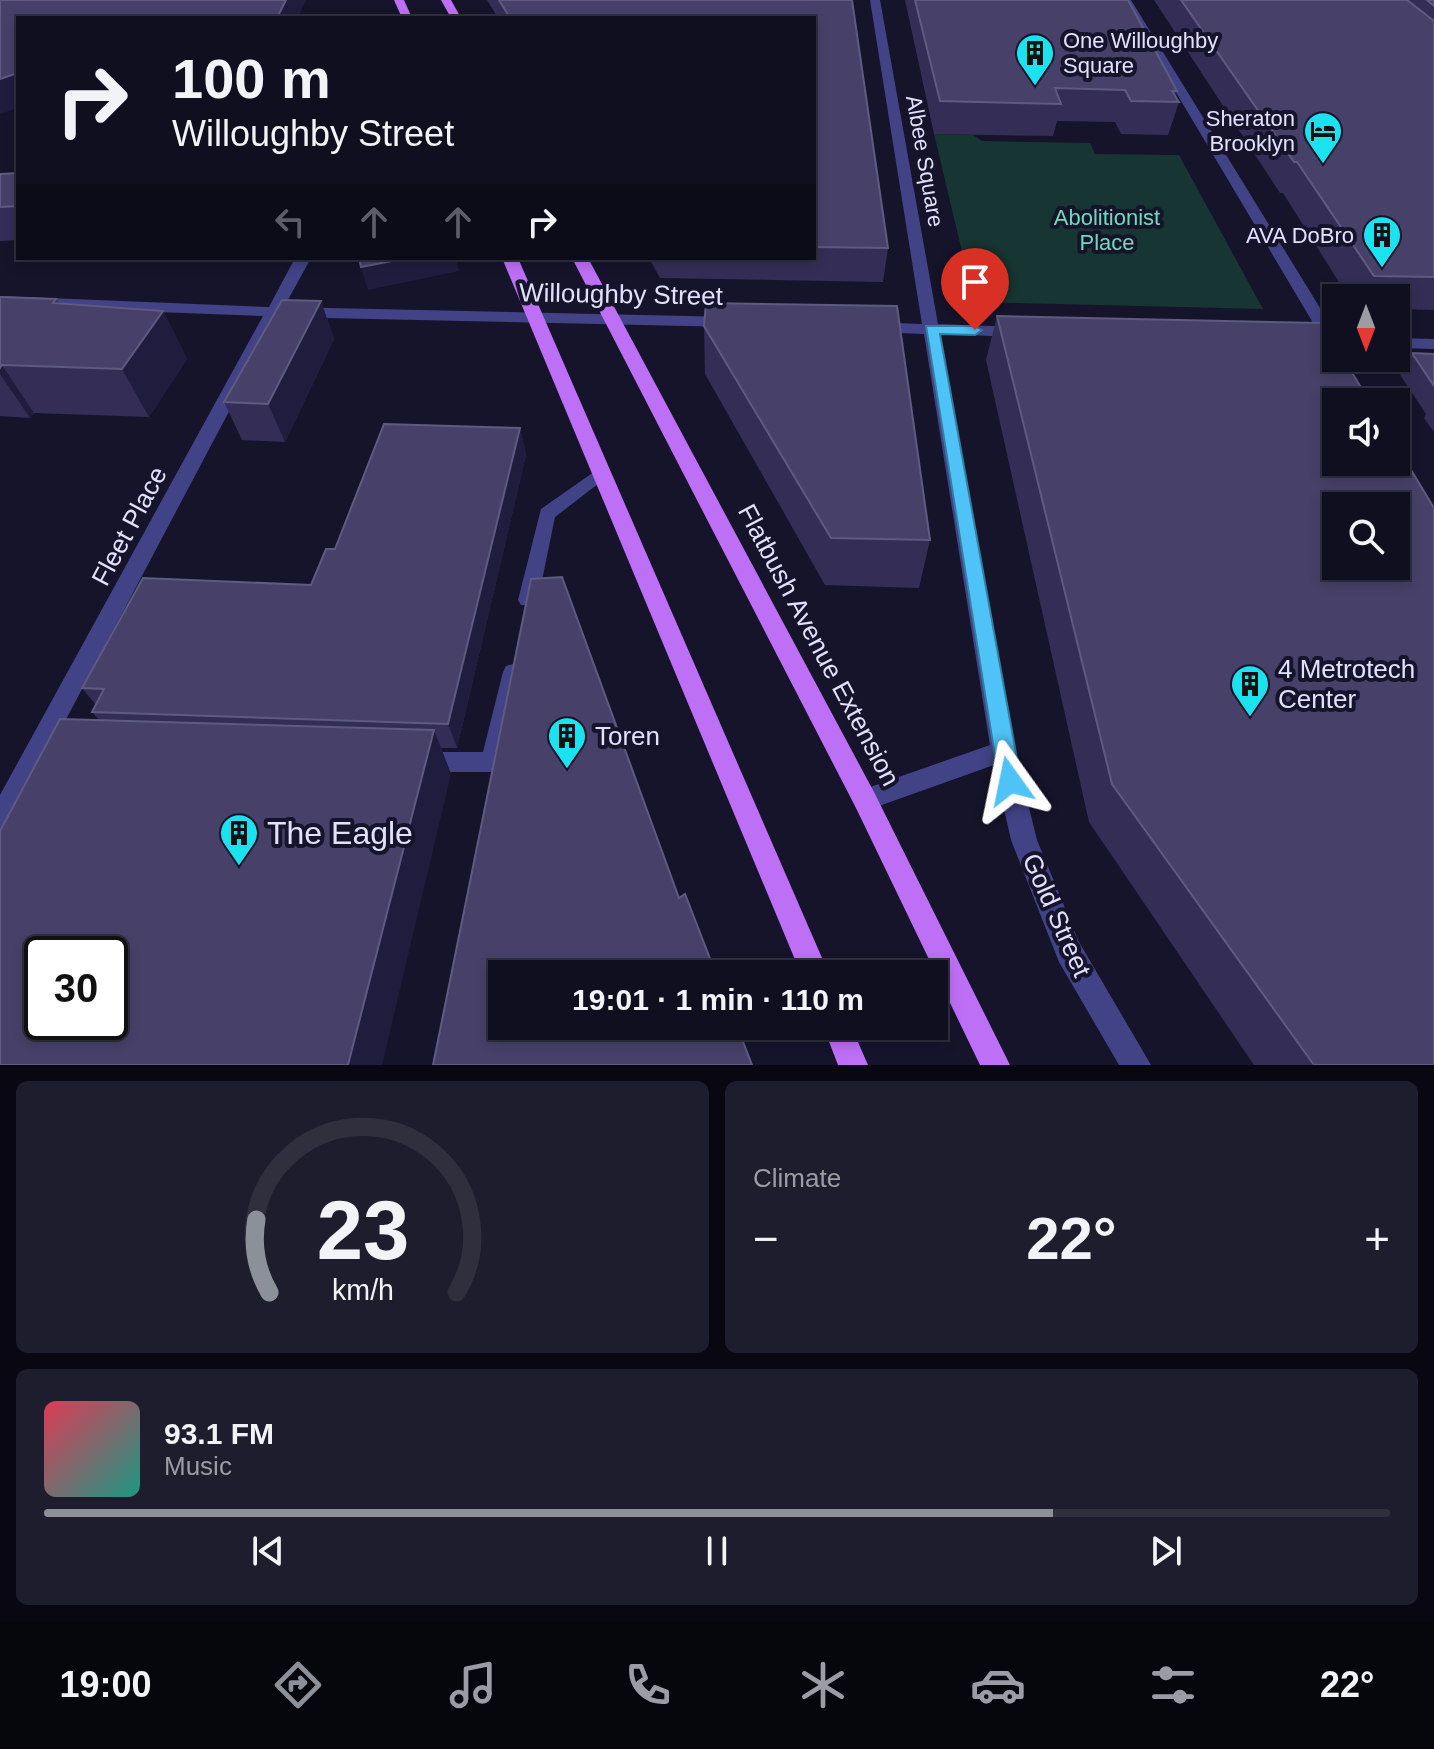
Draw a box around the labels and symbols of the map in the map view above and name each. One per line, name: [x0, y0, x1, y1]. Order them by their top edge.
place label: One Willoughby Square: [1063, 28, 1218, 78]
building icon: One Willoughby Square: [1014, 32, 1056, 87]
street label: Albee Square: [901, 93, 949, 229]
place label: Sheraton Brooklyn: [1206, 106, 1295, 156]
hotel icon: Sheraton Brooklyn: [1302, 110, 1344, 165]
park label: Abolitionist Place: [1054, 205, 1160, 255]
building icon: AVA DoBro: [1361, 214, 1403, 269]
place label: AVA DoBro: [1246, 223, 1354, 248]
pin: [941, 248, 1009, 330]
street label: Willoughby Street: [519, 277, 724, 311]
north arrow: [1322, 284, 1410, 372]
street label: Fleet Place: [85, 462, 173, 590]
street label: Flatbush Avenue Extension: [732, 499, 906, 791]
place label: 4 Metrotech Center: [1278, 654, 1415, 714]
building icon: 4 Metrotech Center: [1229, 663, 1271, 718]
building icon: Toren: [546, 715, 588, 770]
place label: Toren: [595, 721, 660, 751]
position arrow: [968, 739, 1052, 823]
building icon: The Eagle: [218, 812, 260, 867]
place label: The Eagle: [267, 815, 413, 851]
street label: Gold Street: [1017, 849, 1098, 982]
speed limit sign: 30: [24, 936, 128, 1040]

